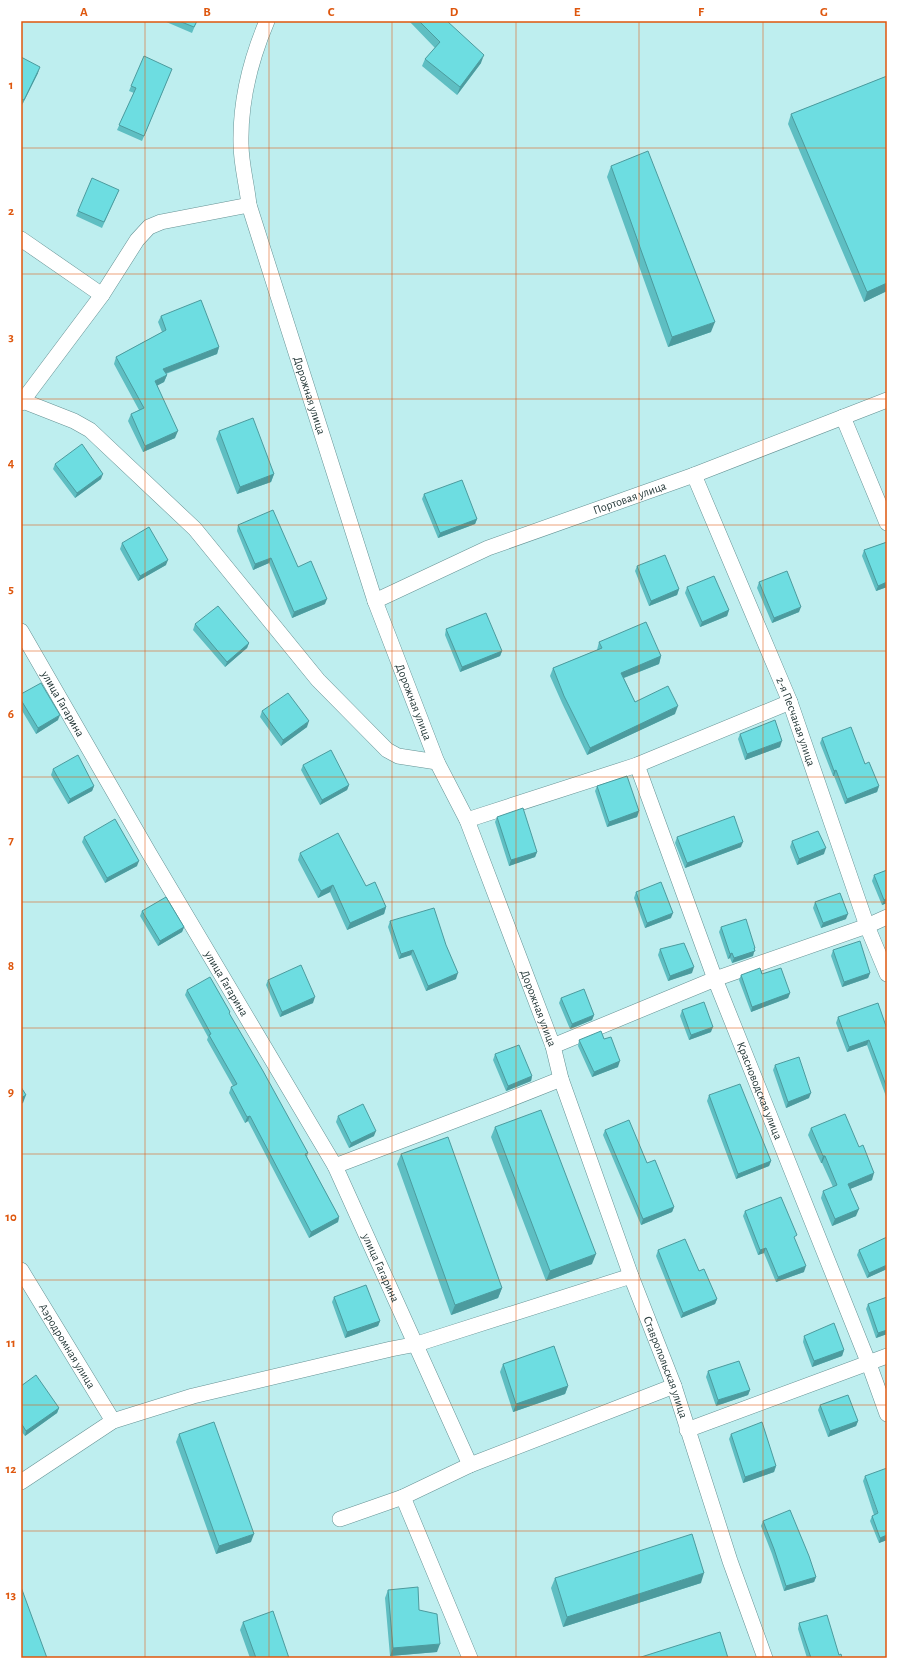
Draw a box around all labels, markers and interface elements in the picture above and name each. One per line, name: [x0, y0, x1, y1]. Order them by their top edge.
text: A: [80, 6, 88, 19]
text: B: [203, 6, 211, 19]
text: C: [328, 6, 335, 19]
text: D: [450, 6, 459, 19]
text: E: [574, 6, 581, 19]
text: F: [698, 6, 705, 19]
text: G: [820, 6, 828, 19]
text: 1: [9, 79, 13, 92]
text: 2: [8, 205, 14, 218]
text: 3: [8, 331, 14, 344]
street label: Дорожная улица: [292, 355, 328, 436]
text: 4: [8, 457, 15, 470]
street label: Портовая улица: [591, 479, 668, 516]
text: 5: [8, 583, 14, 596]
street label: Дорожная улица: [394, 662, 434, 742]
street label: улица Гагарина: [38, 668, 87, 739]
street label: 2-я Песчаная улица: [774, 675, 818, 768]
text: 6: [8, 708, 14, 721]
text: 7: [8, 834, 14, 847]
street label: улица Гагарина: [201, 948, 251, 1019]
text: 8: [8, 960, 14, 973]
street label: Дорожная улица: [519, 968, 559, 1049]
street label: Красноводская улица: [735, 1040, 785, 1142]
text: 9: [8, 1086, 14, 1099]
text: 10: [5, 1211, 17, 1224]
street label: улица Гагарина: [359, 1231, 402, 1304]
street label: Аэродромная улица: [37, 1301, 98, 1391]
street label: Ставропольская улица: [641, 1314, 690, 1420]
text: 11: [6, 1337, 16, 1350]
text: 12: [6, 1463, 16, 1476]
text: 13: [6, 1589, 17, 1602]

